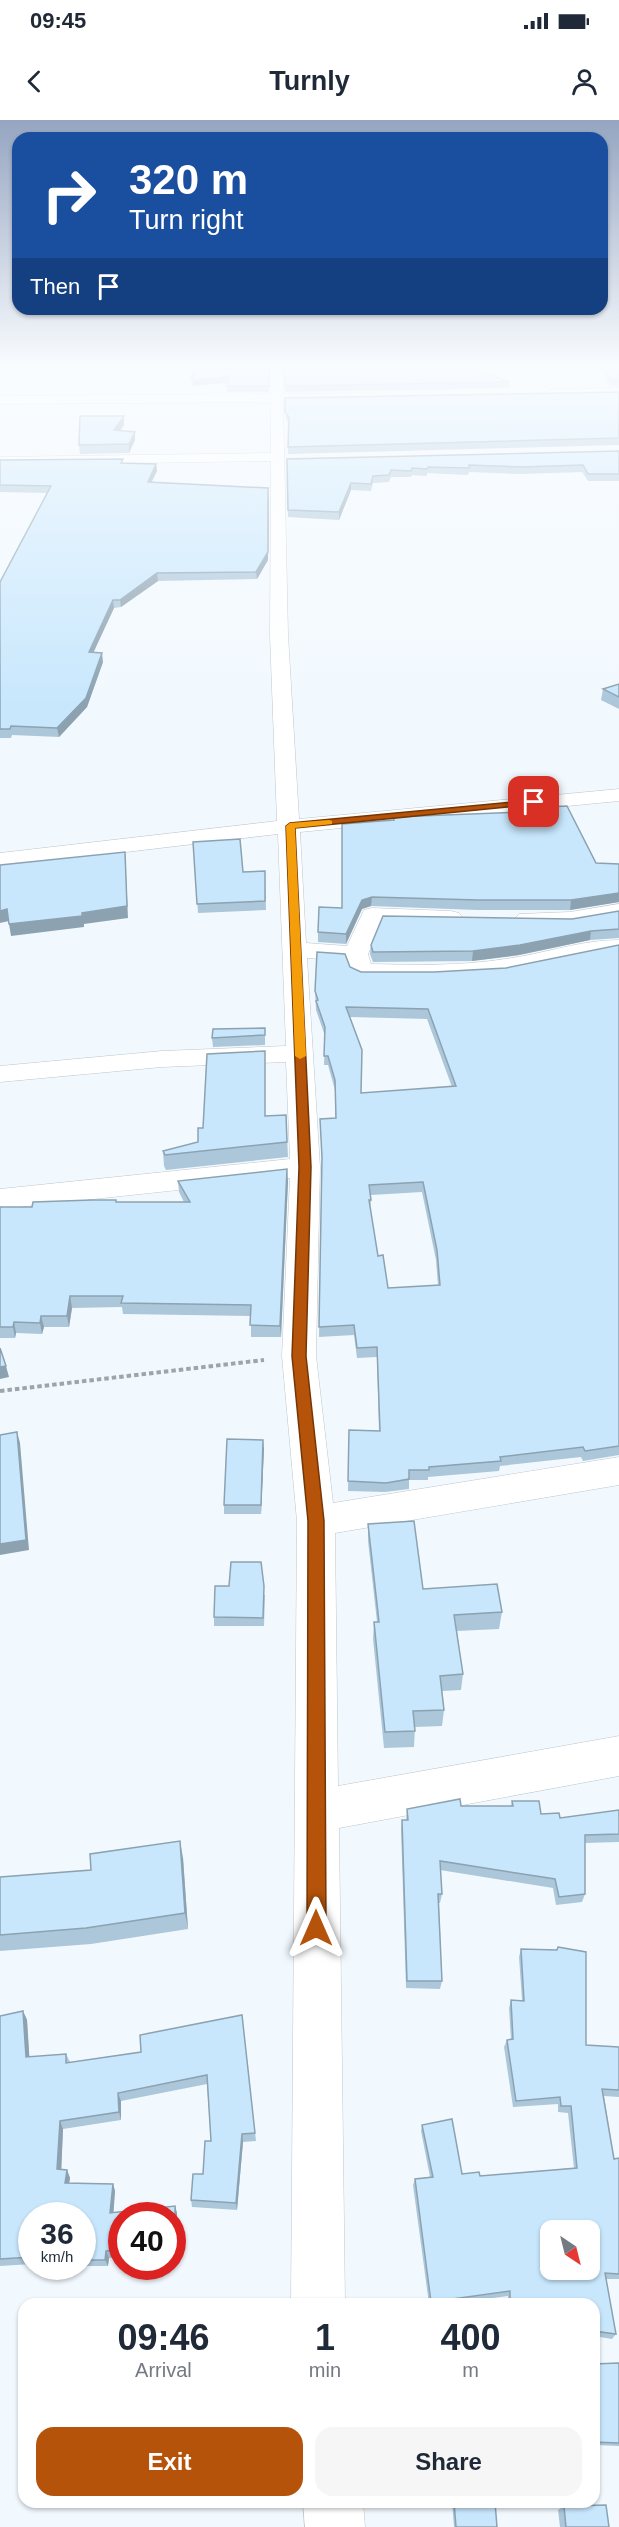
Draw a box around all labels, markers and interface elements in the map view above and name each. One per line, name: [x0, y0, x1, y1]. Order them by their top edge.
text: 09:45: [30, 8, 86, 33]
icon: back: [18, 65, 51, 98]
icon: person: [568, 65, 601, 98]
text: Turnly: [269, 66, 350, 96]
icon: right: [30, 156, 108, 234]
text: 320 m: [129, 156, 248, 203]
text: Turn right: [129, 205, 244, 235]
icon: arrive: [92, 270, 125, 303]
text: Then: [30, 274, 80, 299]
pin: [508, 776, 559, 827]
icon: arrive: [517, 785, 550, 818]
position arrow: [284, 1896, 348, 1960]
speed limit sign: 40: [108, 2202, 186, 2280]
text: 36: [40, 2217, 74, 2250]
north arrow: [540, 2220, 600, 2280]
map controls: [540, 2220, 600, 2280]
text: km/h: [41, 2248, 73, 2265]
text: 09:46: [117, 2317, 209, 2358]
text: 1: [315, 2317, 335, 2358]
text: 400: [440, 2317, 501, 2358]
text: Arrival: [135, 2359, 192, 2381]
text: min: [309, 2359, 341, 2381]
text: m: [462, 2359, 479, 2381]
button: Exit: [36, 2427, 303, 2496]
button: Share: [315, 2427, 582, 2496]

